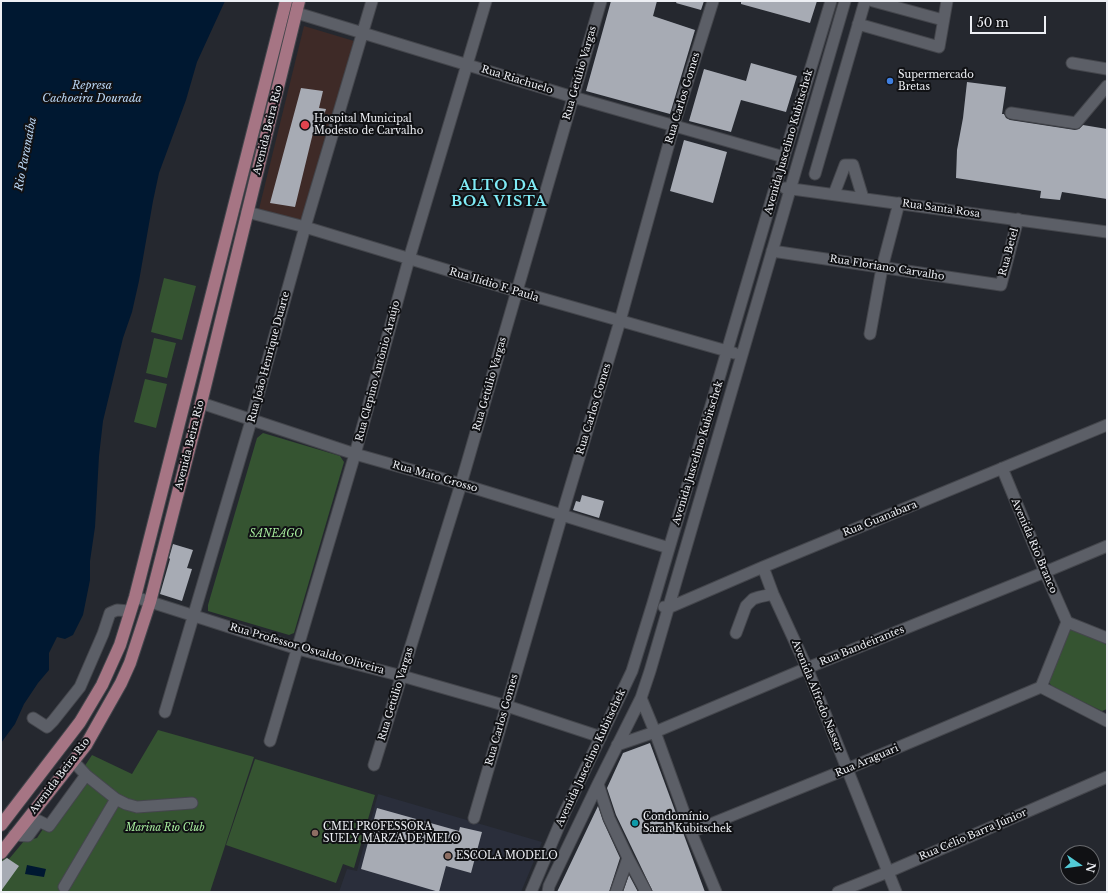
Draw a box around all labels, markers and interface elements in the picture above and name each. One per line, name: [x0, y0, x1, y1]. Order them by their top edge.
scale bar: [972, 8, 1048, 34]
text: 50 m: [977, 15, 1009, 30]
street label: Rua Getúlio Vargas: [561, 25, 599, 121]
street label: Rua Carlos Gomes: [663, 51, 703, 145]
street label: Rua Riachuelo: [480, 63, 554, 97]
street label: Avenida Juscelino Kubitschek: [763, 68, 815, 216]
place label: Supermercado Bretas: [898, 69, 974, 92]
marker: Supermercado Bretas: [885, 76, 895, 86]
water label: Represa Cachoeira Dourada: [42, 79, 142, 105]
street label: Avenida Beira Rio: [251, 84, 285, 176]
place label: Hospital Municipal Modesto de Carvalho: [314, 113, 423, 136]
water label: Rio Paranaíba: [12, 116, 40, 192]
marker: Hospital Municipal Modesto de Carvalho: [299, 119, 311, 131]
district label: ALTO DA BOA VISTA: [451, 178, 547, 210]
street label: Rua Santa Rosa: [901, 198, 981, 220]
street label: Rua Betel: [997, 227, 1021, 277]
street label: Rua Floriano Carvalho: [829, 253, 945, 283]
street label: Rua Ilídio F. Paula: [448, 266, 540, 304]
street label: Rua João Henrique Duarte: [246, 290, 292, 424]
street label: Rua Clepino Antônio Araújo: [353, 299, 403, 443]
street label: Rua Getúlio Vargas: [471, 336, 509, 432]
street label: Rua Carlos Gomes: [574, 362, 614, 456]
street label: Avenida Juscelino Kubitschek: [670, 380, 726, 526]
street label: Avenida Beira Rio: [173, 399, 207, 491]
street label: Rua Mato Grosso: [391, 459, 479, 495]
street label: Avenida Rio Branco: [1009, 497, 1059, 595]
street label: Rua Guanabara: [841, 499, 919, 539]
park label: SANEAGO: [249, 528, 303, 540]
street label: Rua Professor Osvaldo Oliveira: [228, 621, 386, 677]
street label: Rua Bandeirantes: [818, 624, 906, 668]
street label: Avenida Alfredo Nasser: [789, 638, 845, 754]
street label: Rua Getúlio Vargas: [376, 646, 416, 742]
street label: Rua Carlos Gomes: [483, 673, 521, 767]
street label: Avenida Juscelino Kubitschek: [554, 687, 628, 829]
street label: Avenida Beira Rio: [28, 736, 92, 816]
street label: Rua Araguari: [834, 742, 900, 780]
street label: Rua Célio Barra Júnior: [917, 807, 1029, 863]
place label: Condomínio Sarah Kubitschek: [643, 811, 732, 834]
marker: Condomínio Sarah Kubitschek: [630, 818, 640, 828]
place label: CMEI PROFESSORA SUELY MARZA DE MELO: [323, 821, 460, 844]
park label: Marina Rio Club: [126, 822, 204, 834]
marker: CMEI PROFESSORA SUELY MARZA DE MELO: [310, 828, 320, 838]
north arrow: [1060, 845, 1100, 885]
place label: ESCOLA MODELO: [456, 850, 558, 862]
marker: ESCOLA MODELO: [443, 851, 453, 861]
text: N: [1083, 861, 1099, 874]

